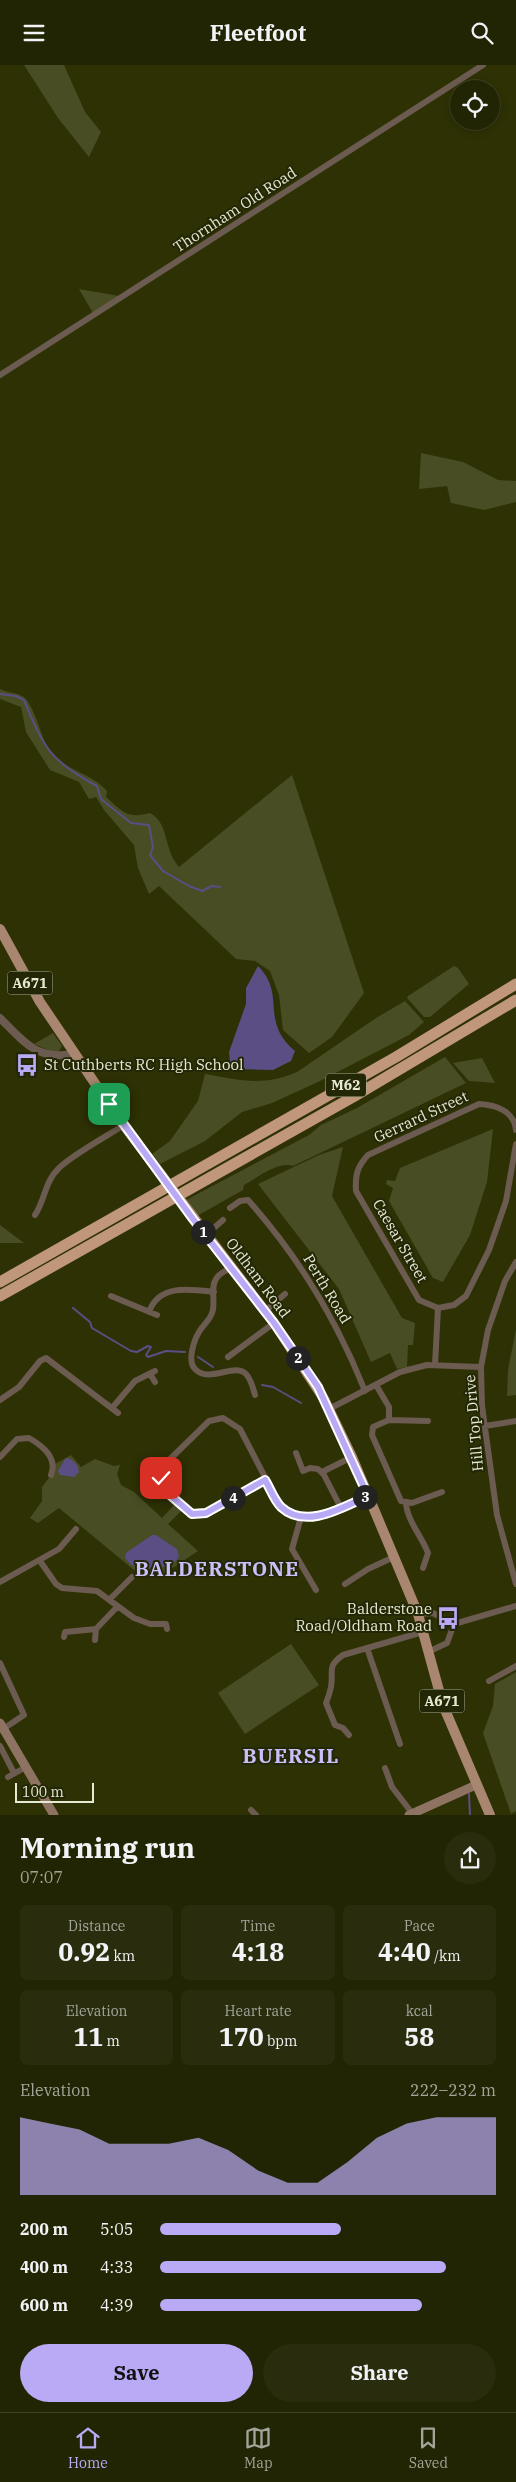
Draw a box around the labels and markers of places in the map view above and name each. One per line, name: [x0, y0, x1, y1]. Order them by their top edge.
bus stop icon: St Cuthberts RC High School: [14, 1052, 40, 1078]
place label: St Cuthberts RC High School: [44, 1055, 244, 1074]
pin: [88, 1083, 130, 1125]
pin: 1: [190, 1219, 216, 1245]
pin: 2: [286, 1345, 310, 1371]
pin: [140, 1457, 182, 1499]
pin: 4: [220, 1485, 246, 1511]
pin: 3: [352, 1485, 378, 1509]
place label: Balderstone Road/Oldham Road: [295, 1599, 432, 1635]
bus stop icon: Balderstone Road/Oldham Road: [435, 1605, 461, 1631]

